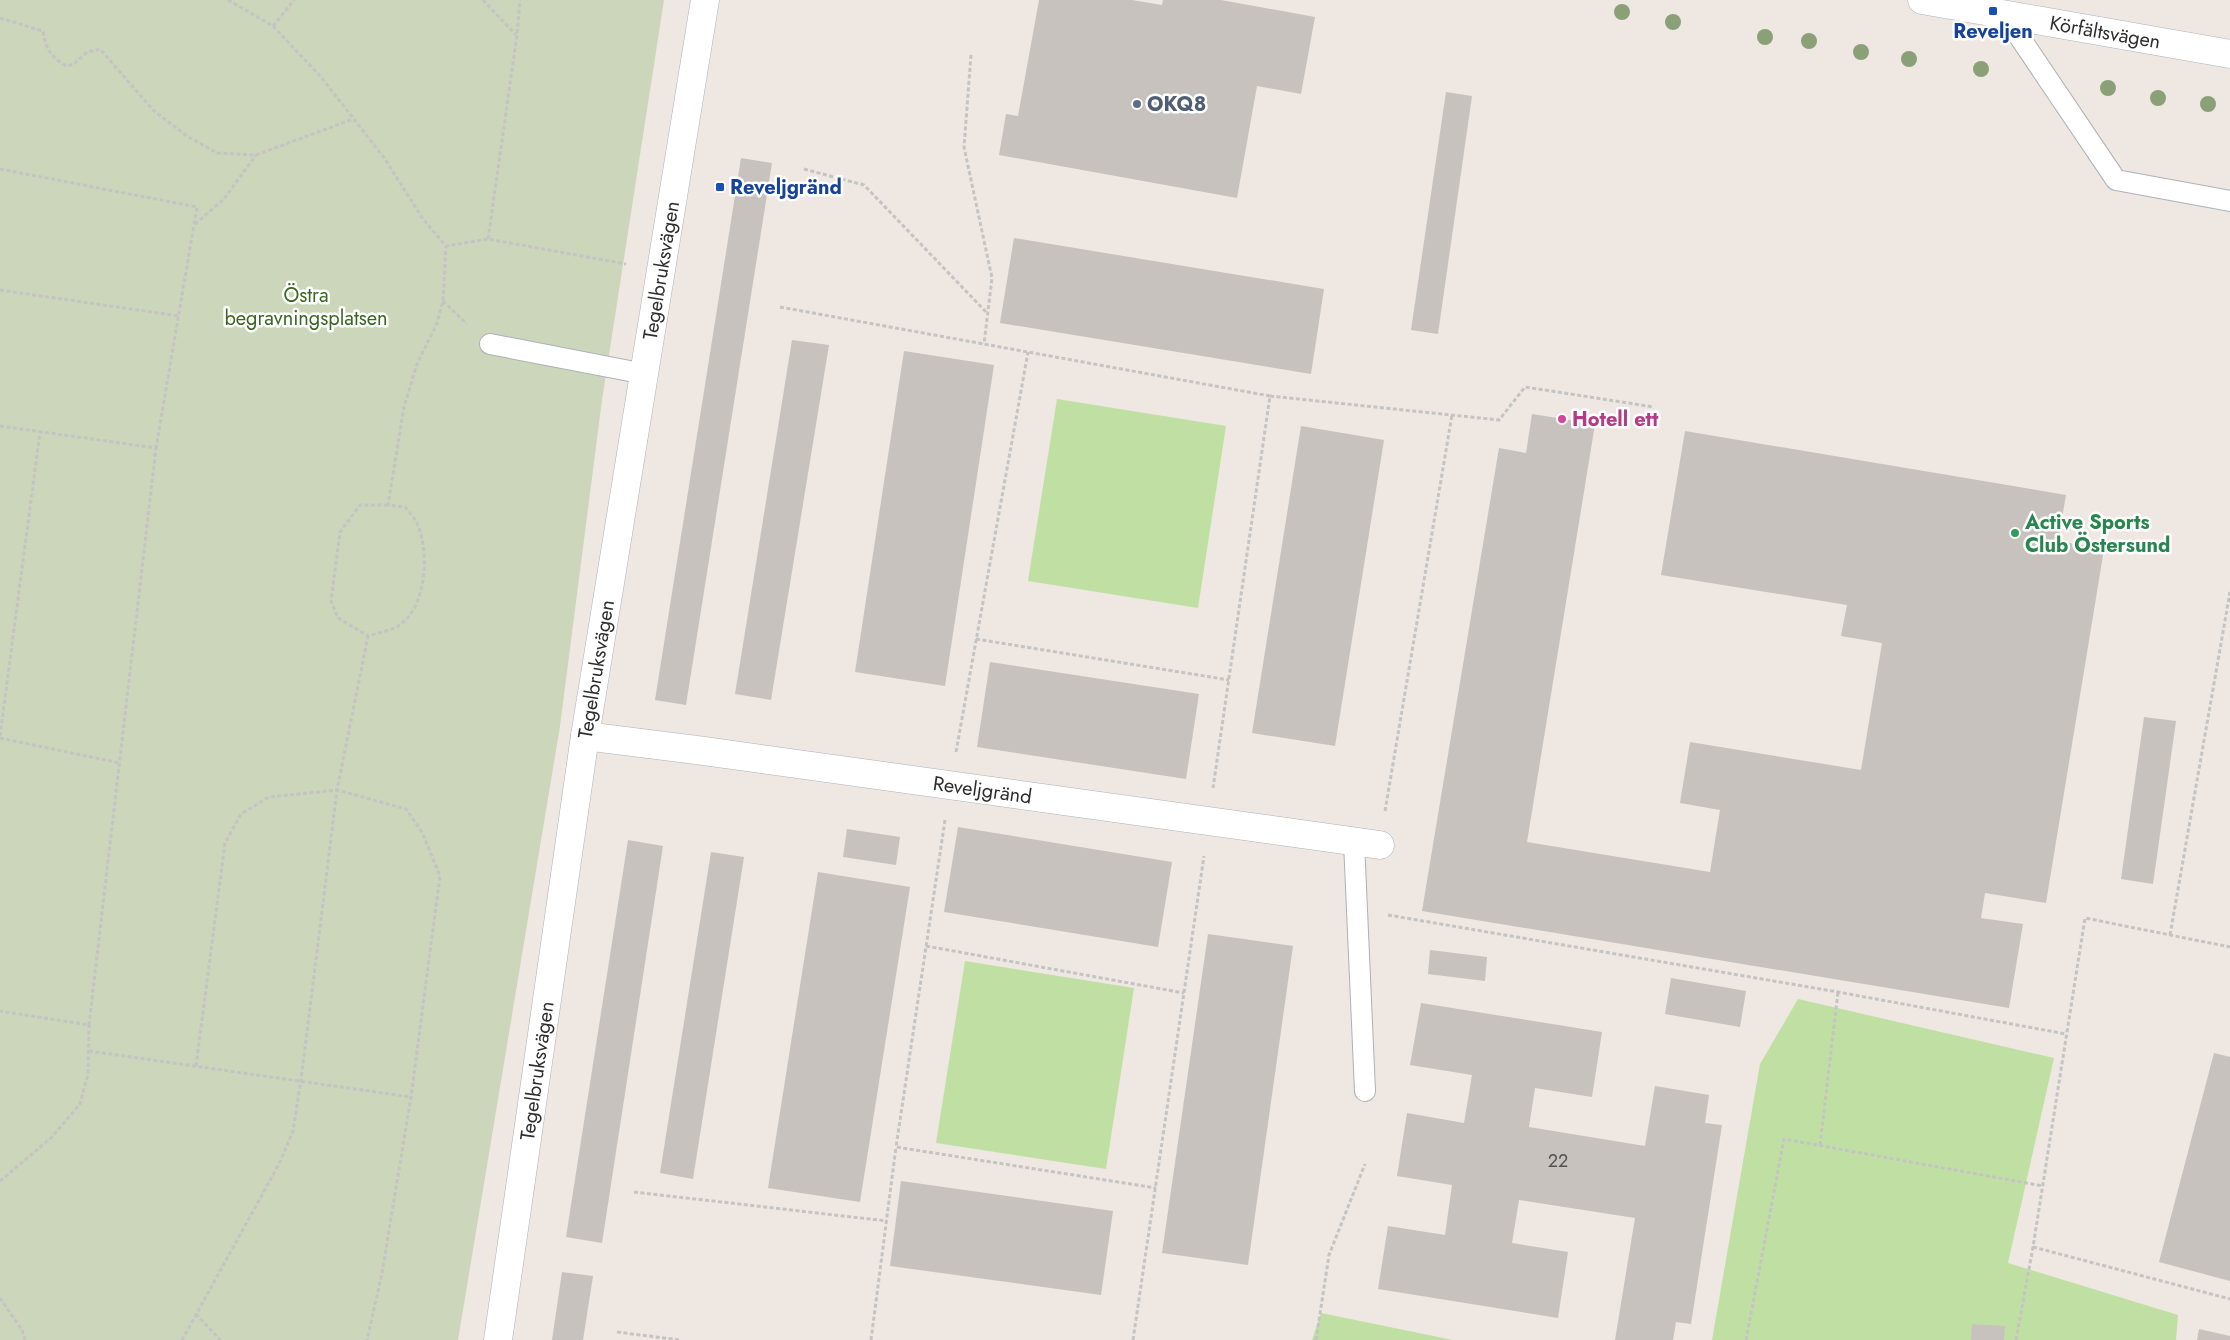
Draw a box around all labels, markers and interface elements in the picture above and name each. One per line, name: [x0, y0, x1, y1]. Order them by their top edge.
marker: Reveljen: [1987, 5, 1999, 17]
street label: Körfältsvägen: [2048, 8, 2163, 56]
place label: Reveljen: [1953, 17, 2033, 46]
place label: OKQ8: [1147, 90, 1206, 119]
marker: OKQ8: [1131, 98, 1143, 110]
place label: Reveljgränd: [730, 173, 842, 202]
marker: Reveljgränd: [714, 181, 726, 193]
street label: Tegelbruksvägen: [635, 199, 687, 342]
park label: Östra begravningsplatsen: [224, 281, 388, 333]
place label: Hotell ett: [1572, 405, 1659, 434]
marker: Hotell ett: [1556, 413, 1568, 425]
place label: Active Sports Club Östersund: [2024, 508, 2170, 560]
marker: Active Sports Club Östersund: [2009, 527, 2021, 539]
street label: Tegelbruksvägen: [570, 598, 622, 741]
street label: Reveljgränd: [931, 768, 1034, 811]
street label: Tegelbruksvägen: [512, 999, 561, 1142]
house number: 22: [1548, 1148, 1568, 1174]

